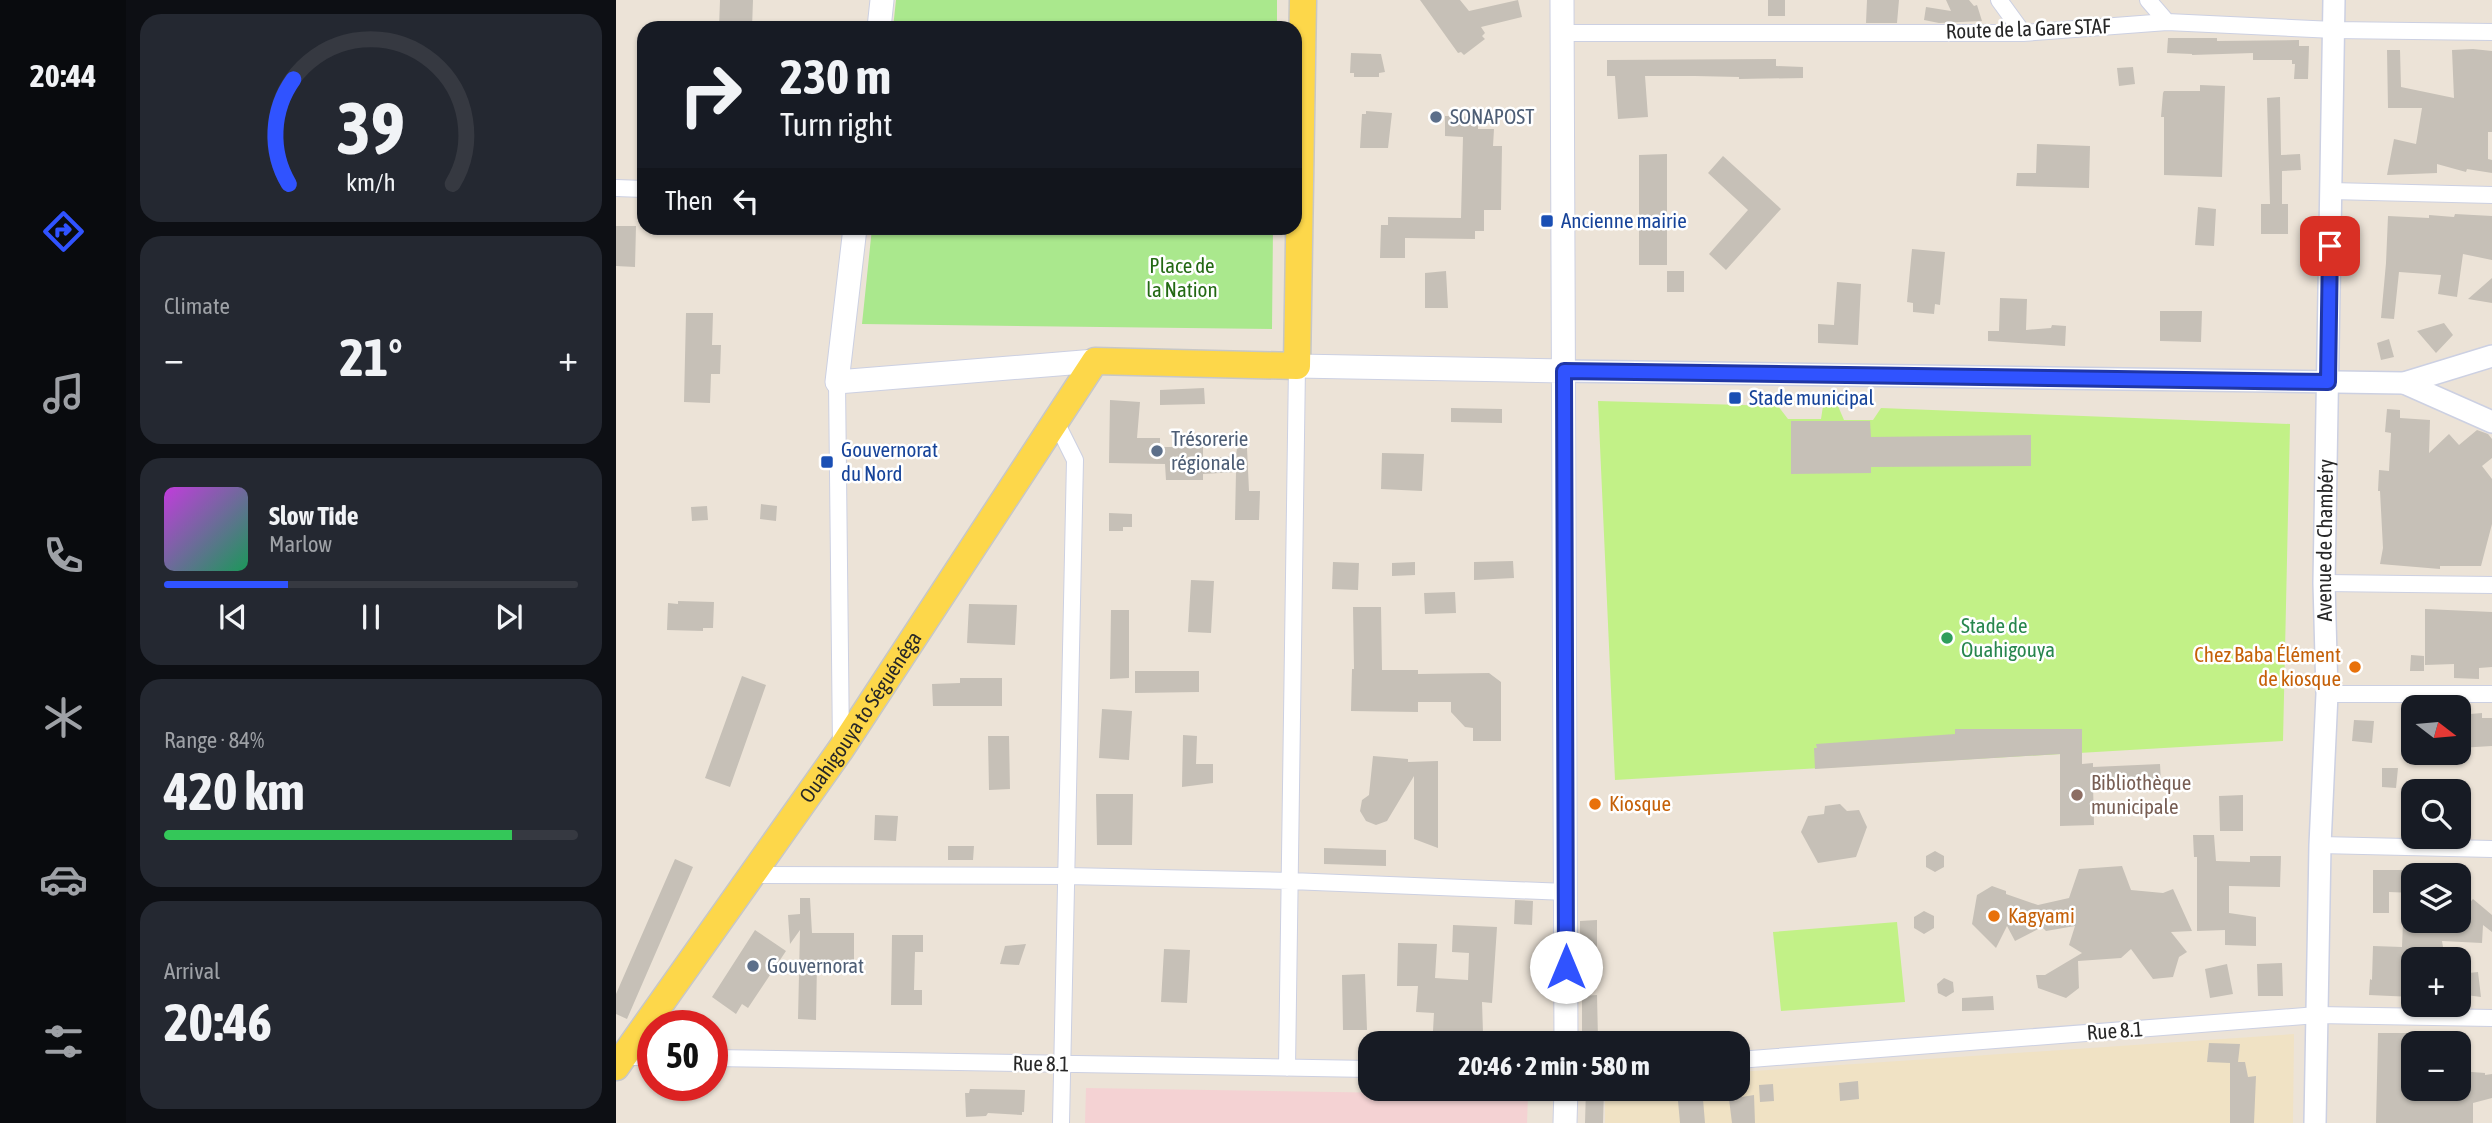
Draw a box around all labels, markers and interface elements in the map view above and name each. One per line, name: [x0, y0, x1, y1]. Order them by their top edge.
street label: Route de la Gare STAF: [1945, 13, 2111, 43]
text: 230 m: [780, 48, 891, 104]
icon: right: [665, 49, 756, 140]
text: 20:44: [30, 57, 96, 94]
text: 39: [337, 86, 405, 169]
place label: SONAPOST: [1450, 104, 1534, 128]
text: Turn right: [780, 106, 893, 143]
marker: SONAPOST: [1428, 109, 1444, 125]
text: km/h: [346, 168, 396, 196]
icon: left: [727, 182, 765, 220]
text: Then: [665, 186, 713, 216]
icon: directions: [39, 207, 88, 256]
place label: Ancienne mairie: [1561, 208, 1687, 232]
marker: Ancienne mairie: [1539, 213, 1555, 229]
pin: [2300, 216, 2360, 276]
icon: arrive: [2311, 227, 2349, 265]
park label: Place de la Nation: [1146, 253, 1218, 301]
text: Climate: [164, 293, 230, 319]
text: 21°: [339, 327, 403, 387]
text: −: [164, 336, 184, 379]
text: +: [558, 336, 578, 379]
icon: music: [39, 369, 88, 418]
place label: Stade municipal: [1749, 385, 1875, 409]
marker: Stade municipal: [1727, 390, 1743, 406]
place label: Trésorerie régionale: [1171, 426, 1248, 474]
place label: Gouvernorat du Nord: [841, 437, 938, 485]
marker: Trésorerie régionale: [1149, 443, 1165, 459]
marker: Gouvernorat du Nord: [819, 454, 835, 470]
street label: Avenue de Chambéry: [2311, 459, 2337, 622]
text: Slow Tide: [269, 501, 359, 531]
icon: phone: [39, 531, 88, 580]
text: Marlow: [269, 531, 332, 557]
icon: previous: [214, 598, 252, 636]
icon: pause: [352, 598, 390, 636]
icon: next: [490, 598, 528, 636]
place label: Stade de Ouahigouya: [1961, 613, 2055, 661]
street label: Ouahigouya to Séguénéga: [794, 627, 926, 807]
marker: Stade de Ouahigouya: [1939, 630, 1955, 646]
place label: Chez Baba Élément de kiosque: [2194, 642, 2341, 690]
marker: Chez Baba Élément de kiosque: [2347, 659, 2363, 675]
icon: climate: [39, 693, 88, 742]
north arrow: [2401, 695, 2471, 765]
map controls: [2401, 695, 2471, 1101]
text: Range · 84%: [164, 727, 264, 753]
text: 420 km: [164, 761, 305, 821]
place label: Bibliothèque municipale: [2091, 770, 2191, 818]
button: search: [2401, 779, 2471, 849]
marker: Bibliothèque municipale: [2069, 787, 2085, 803]
place label: Kiosque: [1609, 791, 1671, 815]
marker: Kiosque: [1587, 796, 1603, 812]
icon: car: [39, 855, 88, 904]
button: layers: [2401, 863, 2471, 933]
place label: Kagyami: [2008, 903, 2075, 927]
marker: Kagyami: [1986, 908, 2002, 924]
position arrow: [1529, 930, 1603, 1004]
button: +: [2401, 947, 2471, 1017]
place label: Gouvernorat: [767, 953, 864, 977]
text: Arrival: [164, 958, 220, 984]
marker: Gouvernorat: [745, 958, 761, 974]
text: 20:46: [164, 992, 272, 1052]
speed limit sign: 50: [637, 1010, 728, 1101]
street label: Rue 8.1: [2086, 1016, 2144, 1044]
icon: filters: [39, 1017, 88, 1066]
button: −: [2401, 1031, 2471, 1101]
street label: Rue 8.1: [1013, 1051, 1069, 1075]
text: 20:46 · 2 min · 580 m: [1458, 1051, 1650, 1081]

